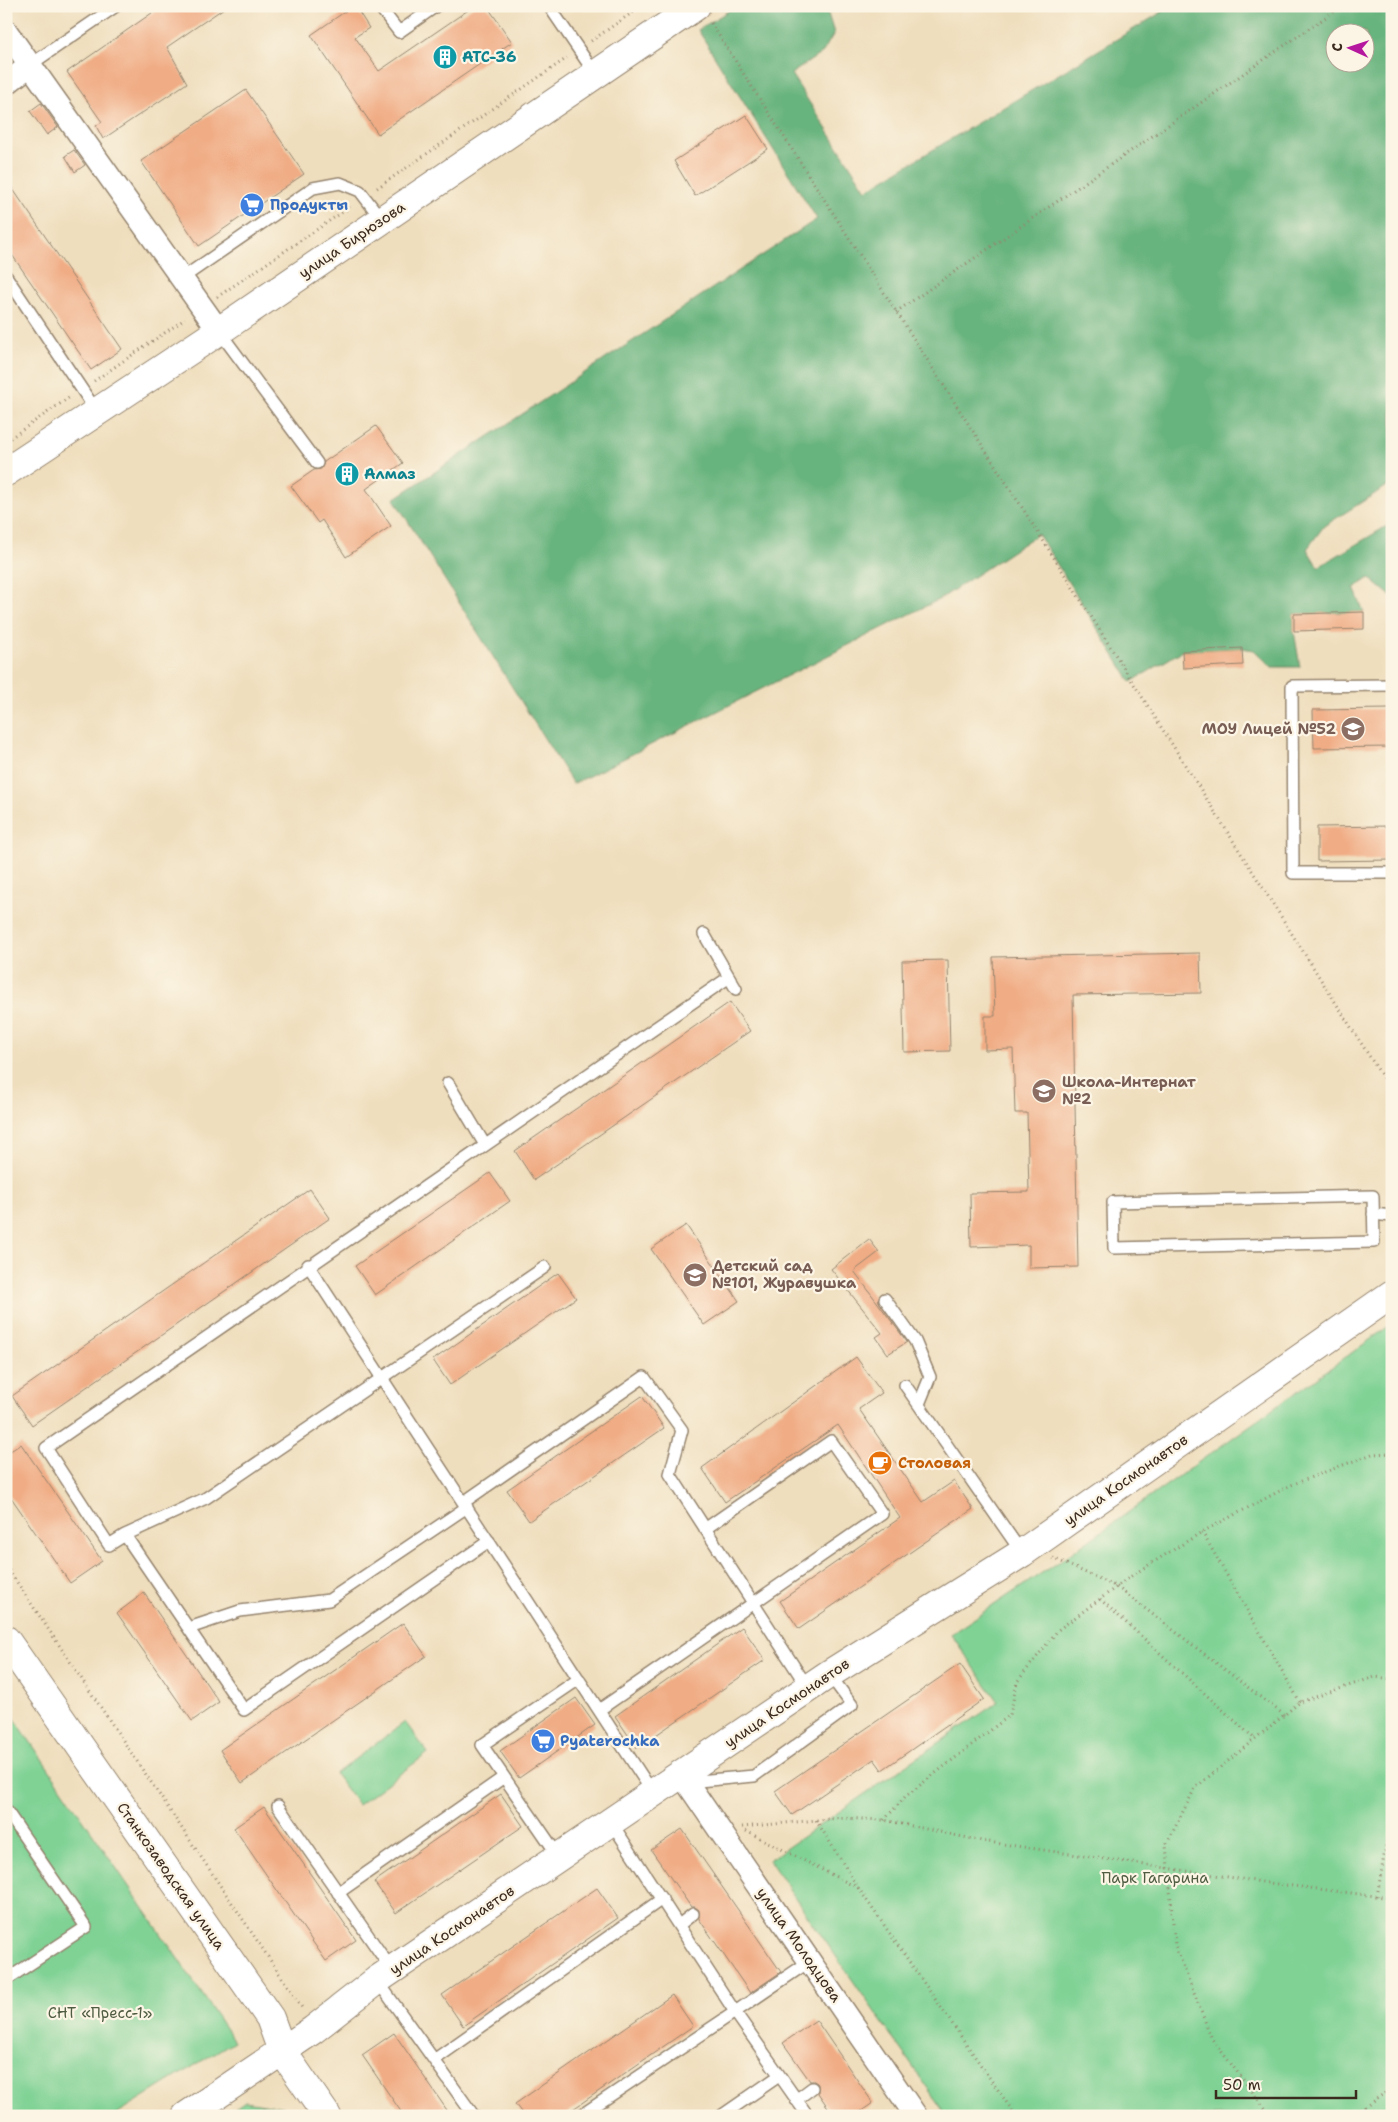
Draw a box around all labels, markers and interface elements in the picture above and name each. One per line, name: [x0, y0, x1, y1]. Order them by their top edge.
north arrow: [1326, 22, 1376, 72]
text: С: [1328, 43, 1346, 52]
building icon: АТС-36: [432, 44, 458, 70]
place label: АТС-36: [462, 47, 516, 67]
supermarket icon: Продукты: [239, 192, 265, 218]
place label: Продукты: [270, 195, 348, 215]
street label: улица Бирюзова: [295, 197, 410, 283]
building icon: Алмаз: [334, 461, 360, 487]
place label: Алмаз: [364, 464, 415, 484]
school or university icon: МОУ Лицей №52: [1340, 716, 1366, 742]
place label: МОУ Лицей №52: [1201, 719, 1336, 739]
place label: Школа-Интернат №2: [1062, 1072, 1196, 1109]
school or university icon: Школа-Интернат №2: [1031, 1078, 1057, 1104]
place label: Детский сад №101, Журавушка: [712, 1256, 857, 1293]
school or university icon: Детский сад №101, Журавушка: [682, 1262, 708, 1288]
street label: улица Космонавтов: [1060, 1430, 1192, 1530]
cafe icon: Столовая: [867, 1450, 893, 1476]
place label: Столовая: [898, 1453, 971, 1473]
street label: улица Космонавтов: [721, 1654, 853, 1752]
supermarket icon: Pyaterochka: [530, 1728, 556, 1754]
place label: Pyaterochka: [560, 1731, 660, 1751]
street label: Станкозаводская улица: [112, 1798, 230, 1954]
park label: Парк Гагарина: [1101, 1868, 1209, 1888]
street label: улица Космонавтов: [386, 1881, 518, 1979]
street label: улица Молодцова: [752, 1884, 846, 2007]
park label: СНТ «Пресс-1»: [48, 2003, 152, 2023]
scale bar: [1216, 2067, 1356, 2099]
text: 50 m: [1223, 2075, 1261, 2095]

